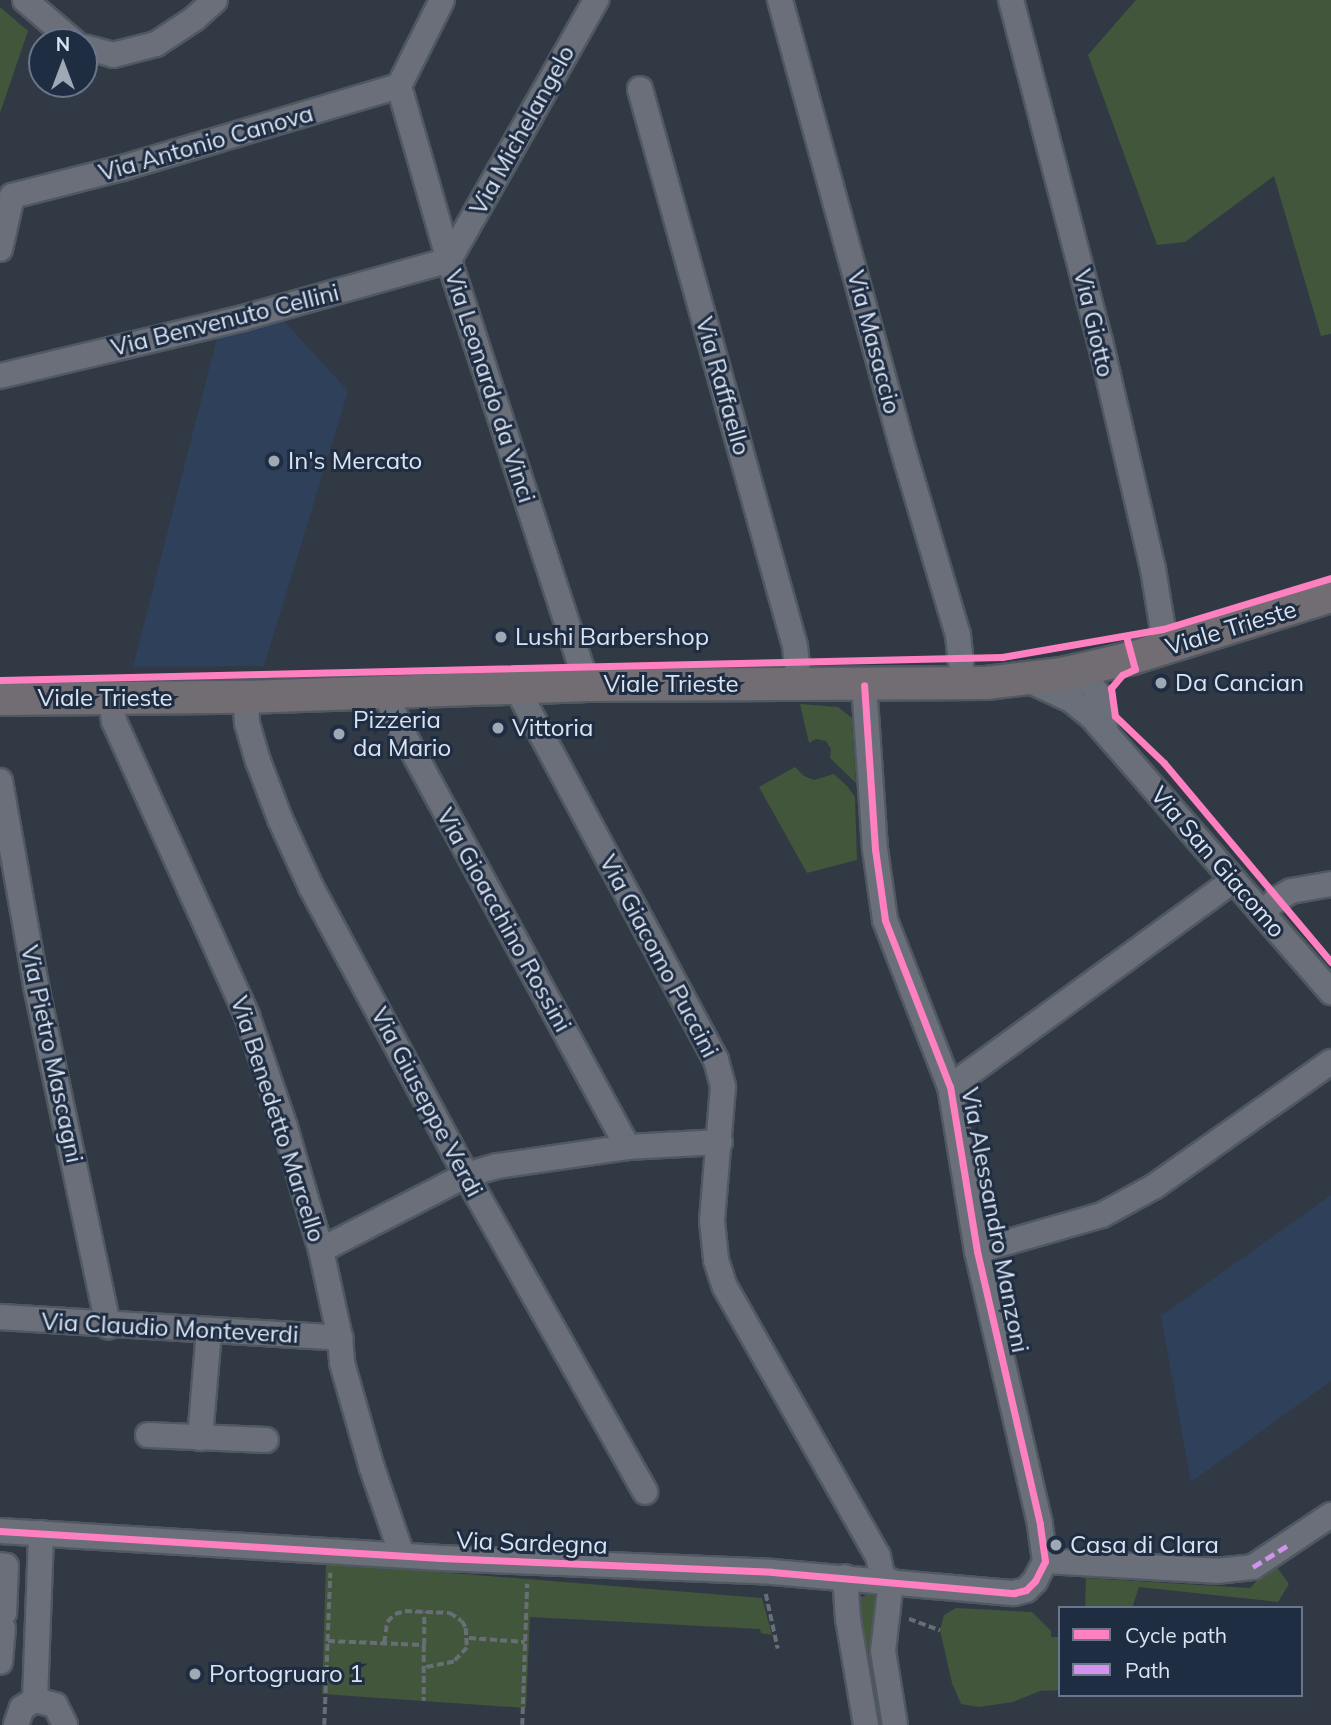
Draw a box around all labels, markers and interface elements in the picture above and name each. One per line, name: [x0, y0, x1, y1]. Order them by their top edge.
north arrow: [28, 28, 98, 98]
text: N: [56, 32, 70, 56]
street label: Via Michelangelo: [463, 40, 581, 220]
street label: Via Antonio Canova: [96, 99, 316, 187]
street label: Via Leonardo da Vinci: [439, 266, 541, 506]
street label: Via Giotto: [1068, 266, 1120, 380]
street label: Via Masaccio: [841, 267, 907, 417]
street label: Via Benvenuto Cellini: [108, 278, 342, 362]
street label: Via Raffaello: [690, 314, 756, 458]
place label: In's Mercato: [288, 447, 422, 475]
marker: In's Mercato: [266, 453, 282, 469]
street label: Viale Trieste: [1162, 594, 1300, 662]
place label: Lushi Barbershop: [515, 623, 709, 651]
marker: Lushi Barbershop: [493, 629, 509, 645]
place label: Da Cancian: [1175, 669, 1304, 697]
street label: Viale Trieste: [603, 670, 739, 698]
marker: Da Cancian: [1153, 675, 1169, 691]
street label: Viale Trieste: [37, 684, 173, 712]
place label: Pizzeria da Mario: [353, 706, 451, 762]
place label: Vittoria: [512, 714, 593, 742]
marker: Vittoria: [490, 720, 506, 736]
marker: Pizzeria da Mario: [331, 726, 347, 742]
street label: Via San Giacomo: [1145, 781, 1291, 943]
street label: Via Gioacchino Rossini: [431, 803, 577, 1037]
street label: Via Giacomo Puccini: [593, 850, 725, 1062]
street label: Via Pietro Mascagni: [15, 943, 89, 1165]
street label: Via Benedetto Marcello: [225, 992, 331, 1246]
street label: Via Giuseppe Verdi: [365, 1002, 489, 1202]
street label: Via Alessandro Manzoni: [955, 1085, 1035, 1355]
street label: Via Claudio Monteverdi: [41, 1307, 299, 1349]
street label: Via Sardegna: [456, 1526, 608, 1560]
place label: Casa di Clara: [1070, 1531, 1219, 1559]
marker: Casa di Clara: [1048, 1537, 1064, 1553]
legend: [1058, 1606, 1303, 1697]
text: Cycle path: [1125, 1622, 1227, 1648]
text: Path: [1125, 1657, 1170, 1683]
place label: Portogruaro 1: [209, 1660, 363, 1688]
marker: Portogruaro 1: [187, 1666, 203, 1682]

